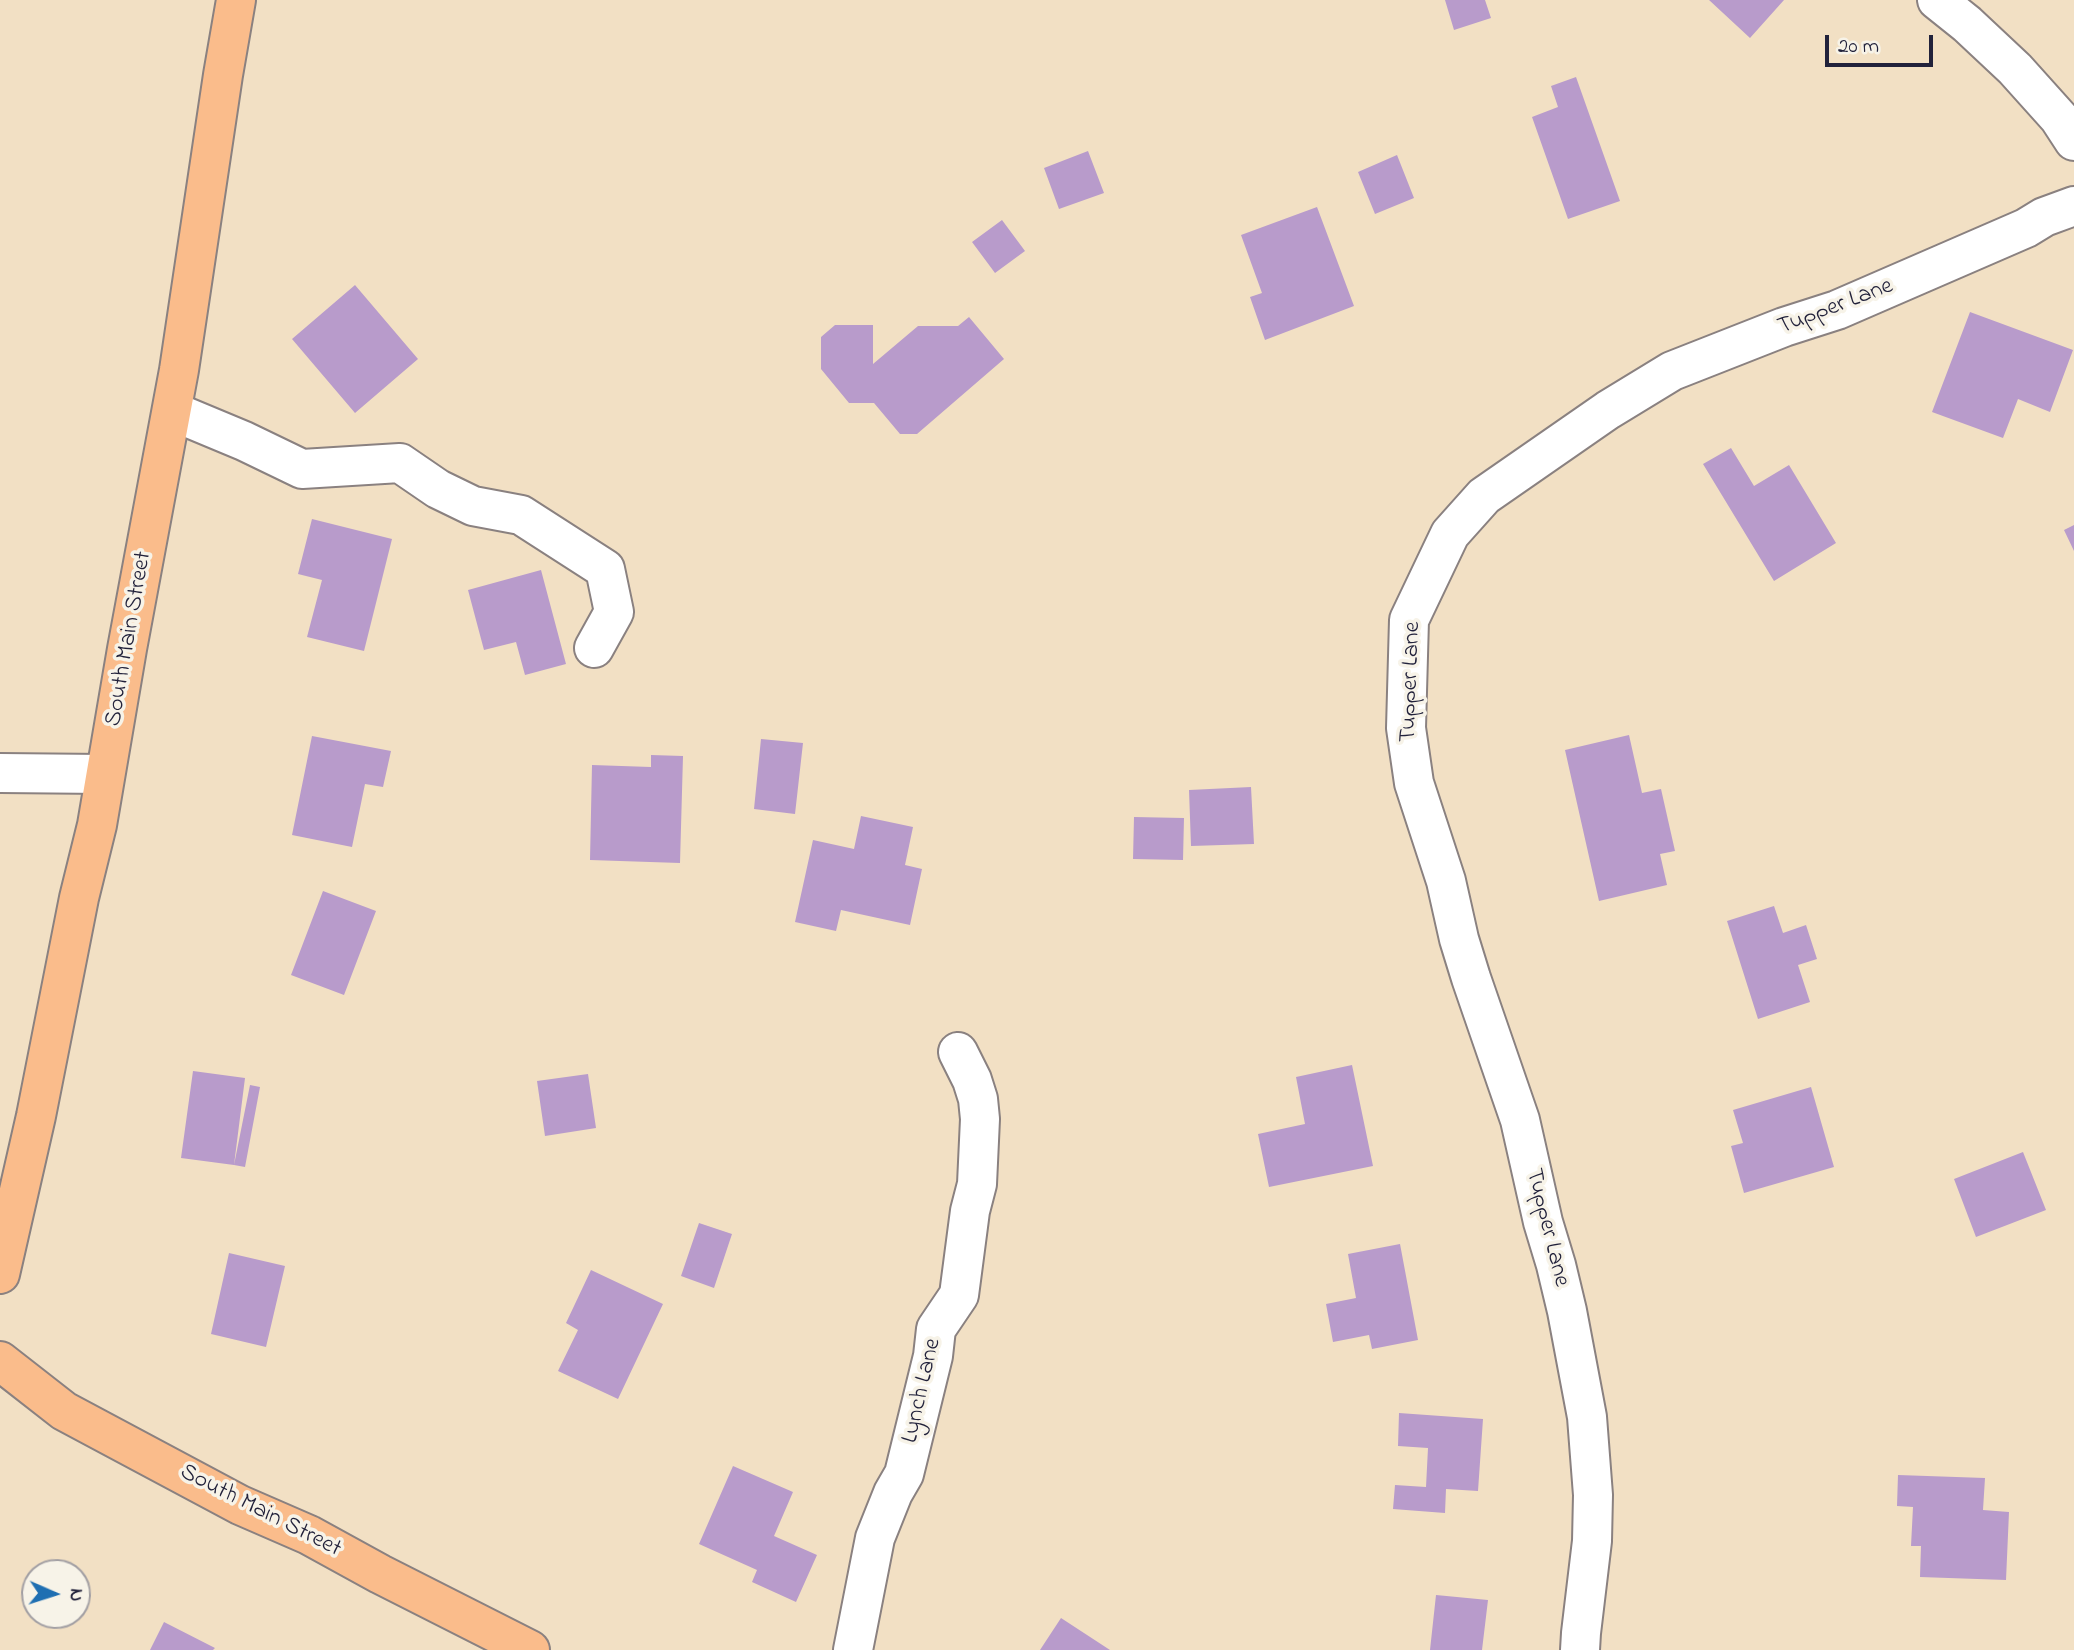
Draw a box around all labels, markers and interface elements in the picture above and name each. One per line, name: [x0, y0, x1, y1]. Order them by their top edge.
scale bar: [1829, 21, 1938, 65]
text: 20 m: [1838, 32, 1879, 62]
street label: Tupper Lane: [1774, 273, 1898, 343]
street label: South Main Street: [100, 549, 160, 729]
street label: Tupper Lane: [1396, 621, 1428, 743]
street label: Tupper Lane: [1517, 1166, 1575, 1290]
street label: Lynch Lane: [897, 1336, 949, 1446]
street label: South Main Street: [175, 1459, 345, 1565]
north arrow: [21, 1559, 91, 1629]
text: N: [62, 1588, 89, 1602]

